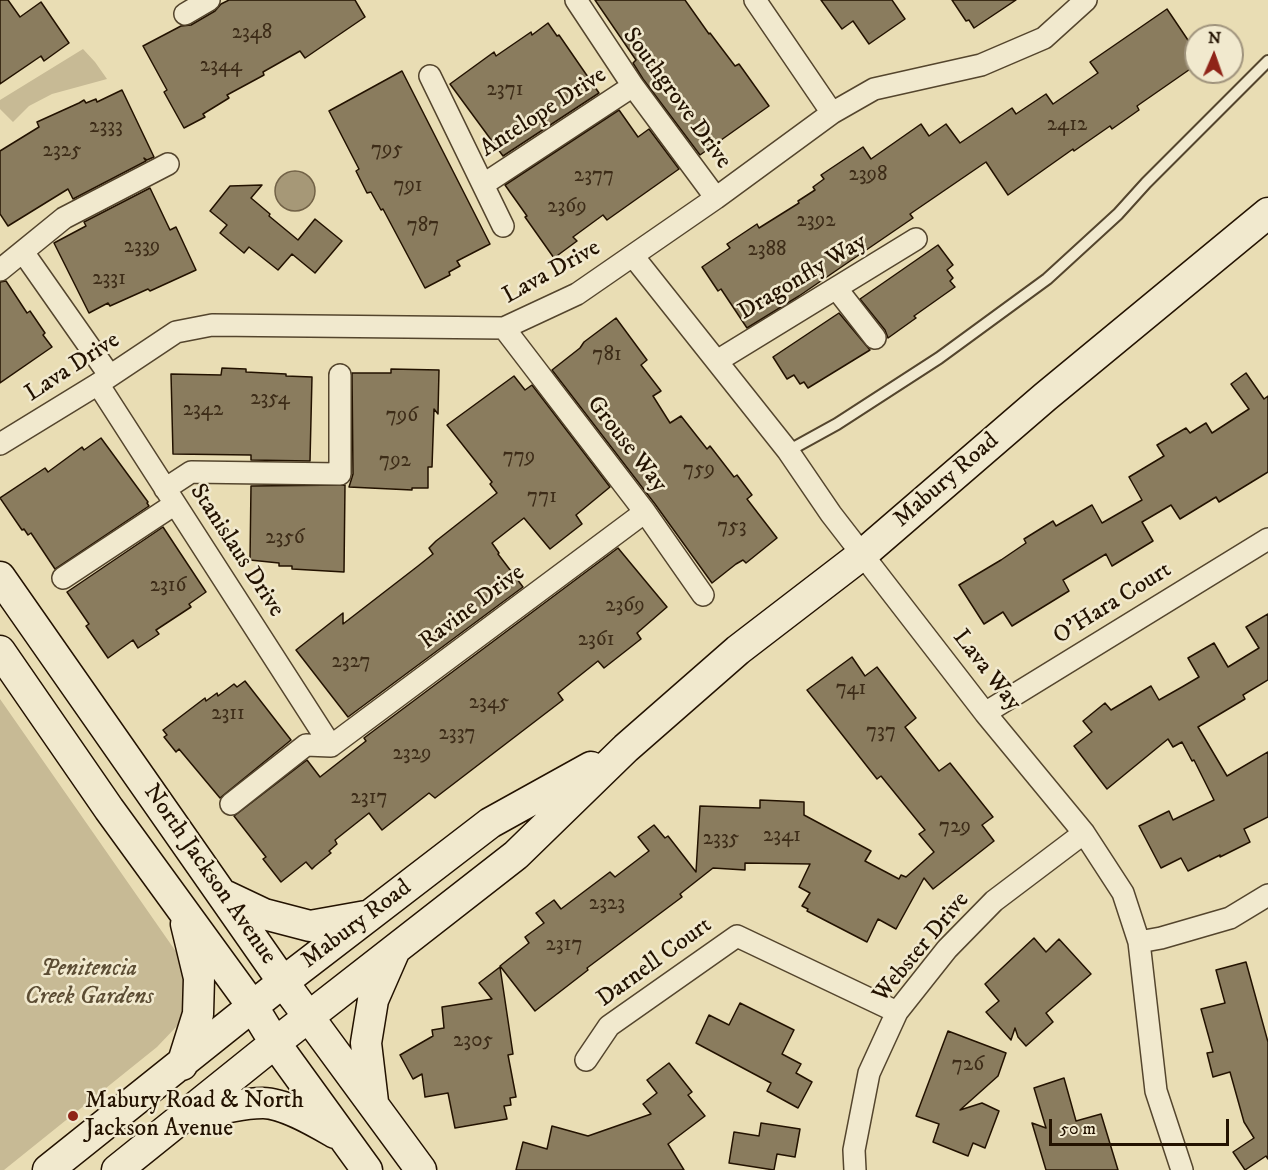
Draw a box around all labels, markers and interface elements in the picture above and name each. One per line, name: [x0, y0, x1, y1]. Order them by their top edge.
house number: 2348: [232, 21, 272, 47]
street label: Southgrove Drive: [615, 23, 737, 175]
north arrow: [1184, 24, 1244, 84]
text: N: [1208, 28, 1221, 48]
house number: 2344: [200, 54, 242, 80]
street label: Antelope Drive: [475, 62, 613, 164]
house number: 2371: [487, 78, 523, 104]
house number: 2412: [1047, 113, 1087, 139]
house number: 2333: [89, 115, 123, 141]
house number: 795: [371, 138, 403, 164]
house number: 2325: [43, 139, 81, 165]
house number: 2398: [848, 163, 888, 189]
house number: 2377: [574, 164, 614, 190]
house number: 791: [393, 174, 423, 200]
house number: 2369: [547, 195, 587, 221]
house number: 2392: [797, 209, 835, 235]
house number: 787: [407, 214, 439, 240]
street label: Dragonfly Way: [733, 228, 873, 328]
house number: 2339: [124, 235, 160, 261]
street label: Lava Drive: [498, 235, 606, 311]
house number: 2388: [747, 238, 787, 264]
house number: 2331: [92, 267, 126, 293]
street label: Lava Drive: [20, 327, 126, 409]
house number: 781: [592, 343, 622, 369]
house number: 2354: [250, 387, 290, 413]
street label: Grouse Way: [580, 391, 672, 499]
house number: 2342: [183, 398, 223, 424]
house number: 796: [386, 404, 418, 430]
street label: Mabury Road: [888, 427, 1006, 535]
house number: 779: [503, 445, 535, 471]
house number: 792: [379, 449, 411, 475]
house number: 759: [683, 458, 715, 484]
street label: Stanislaus Drive: [182, 479, 290, 623]
house number: 771: [527, 485, 557, 511]
house number: 753: [717, 515, 747, 541]
house number: 2356: [265, 526, 305, 552]
street label: O'Hara Court: [1049, 556, 1177, 652]
street label: Ravine Drive: [415, 559, 531, 657]
house number: 2316: [150, 574, 186, 600]
house number: 2369: [605, 594, 645, 620]
street label: Lava Way: [945, 625, 1027, 717]
house number: 2361: [578, 628, 614, 654]
house number: 2327: [331, 650, 371, 676]
house number: 741: [836, 677, 866, 703]
house number: 2345: [469, 691, 509, 717]
house number: 2311: [211, 702, 245, 728]
house number: 737: [866, 720, 896, 746]
house number: 2337: [438, 722, 476, 748]
house number: 2329: [393, 742, 431, 768]
street label: North Jackson Avenue: [136, 779, 282, 971]
house number: 2317: [351, 786, 387, 812]
house number: 729: [939, 815, 971, 841]
house number: 2341: [763, 824, 801, 850]
house number: 2335: [703, 827, 739, 853]
street label: Mabury Road: [296, 874, 418, 976]
street label: Webster Drive: [868, 887, 976, 1009]
house number: 2323: [589, 892, 625, 918]
street label: Darnell Court: [592, 912, 718, 1014]
house number: 2317: [546, 933, 582, 959]
park label: Penitencia Creek Gardens: [24, 956, 154, 1012]
house number: 2305: [453, 1029, 493, 1055]
house number: 726: [952, 1053, 984, 1079]
place label: Mabury Road & North Jackson Avenue: [85, 1088, 304, 1144]
scale bar: [1052, 1107, 1232, 1145]
marker: Mabury Road & North Jackson Avenue: [66, 1109, 80, 1123]
text: 50 m: [1060, 1118, 1096, 1140]

